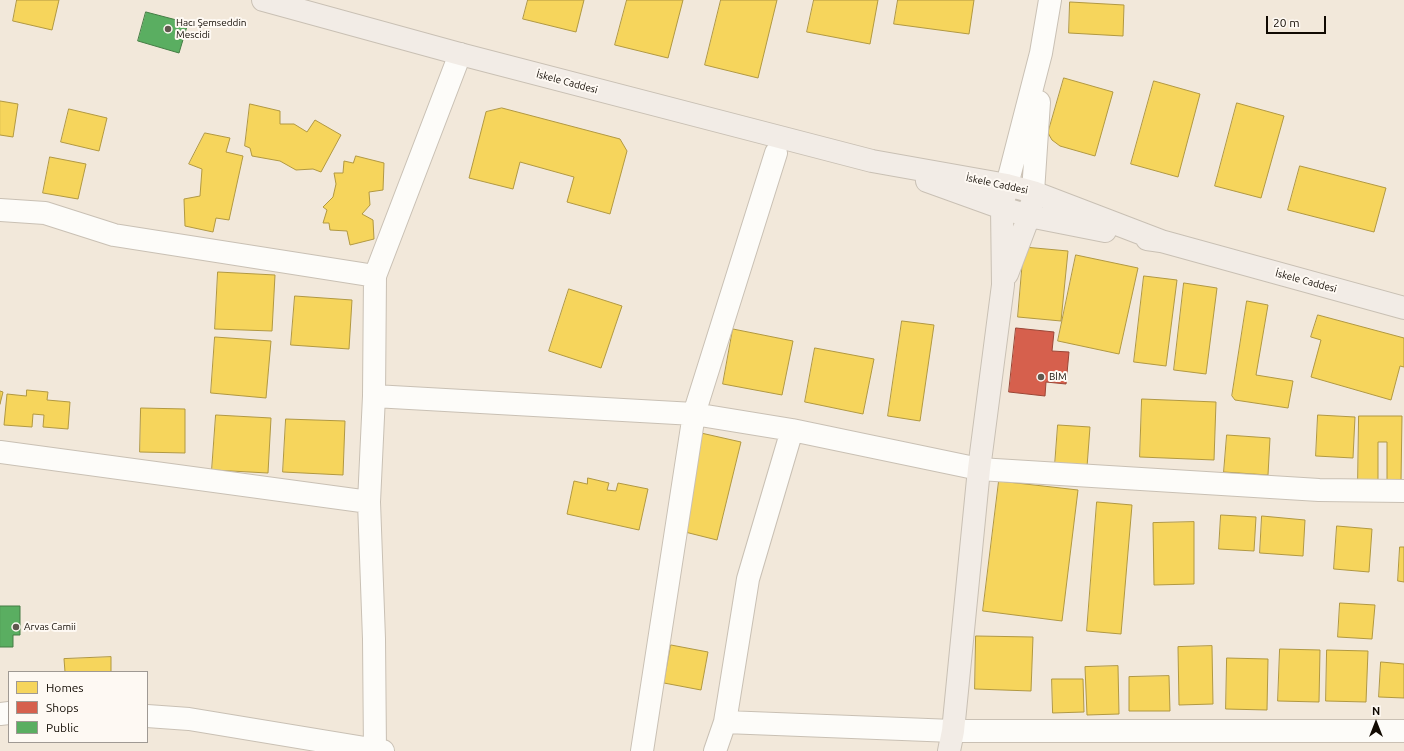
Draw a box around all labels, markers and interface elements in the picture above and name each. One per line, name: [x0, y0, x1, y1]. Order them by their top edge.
scale bar: [1268, 8, 1328, 34]
text: 20 m: [1273, 16, 1300, 29]
place label: Hacı Şemseddin Mescidi: [176, 17, 247, 40]
marker: Hacı Şemseddin Mescidi: [163, 24, 173, 34]
street label: İskele Caddesi: [535, 68, 599, 96]
street label: İskele Caddesi: [965, 172, 1029, 196]
street label: İskele Caddesi: [1274, 267, 1338, 295]
place label: BİM: [1049, 371, 1067, 383]
marker: BİM: [1036, 372, 1046, 382]
place label: Arvas Camii: [24, 621, 76, 633]
marker: Arvas Camii: [11, 622, 21, 632]
legend: [8, 671, 148, 743]
text: Homes: [46, 681, 84, 694]
text: Shops: [46, 701, 78, 714]
north arrow: [1356, 703, 1396, 743]
text: N: [1372, 705, 1380, 717]
text: Public: [46, 721, 79, 734]

